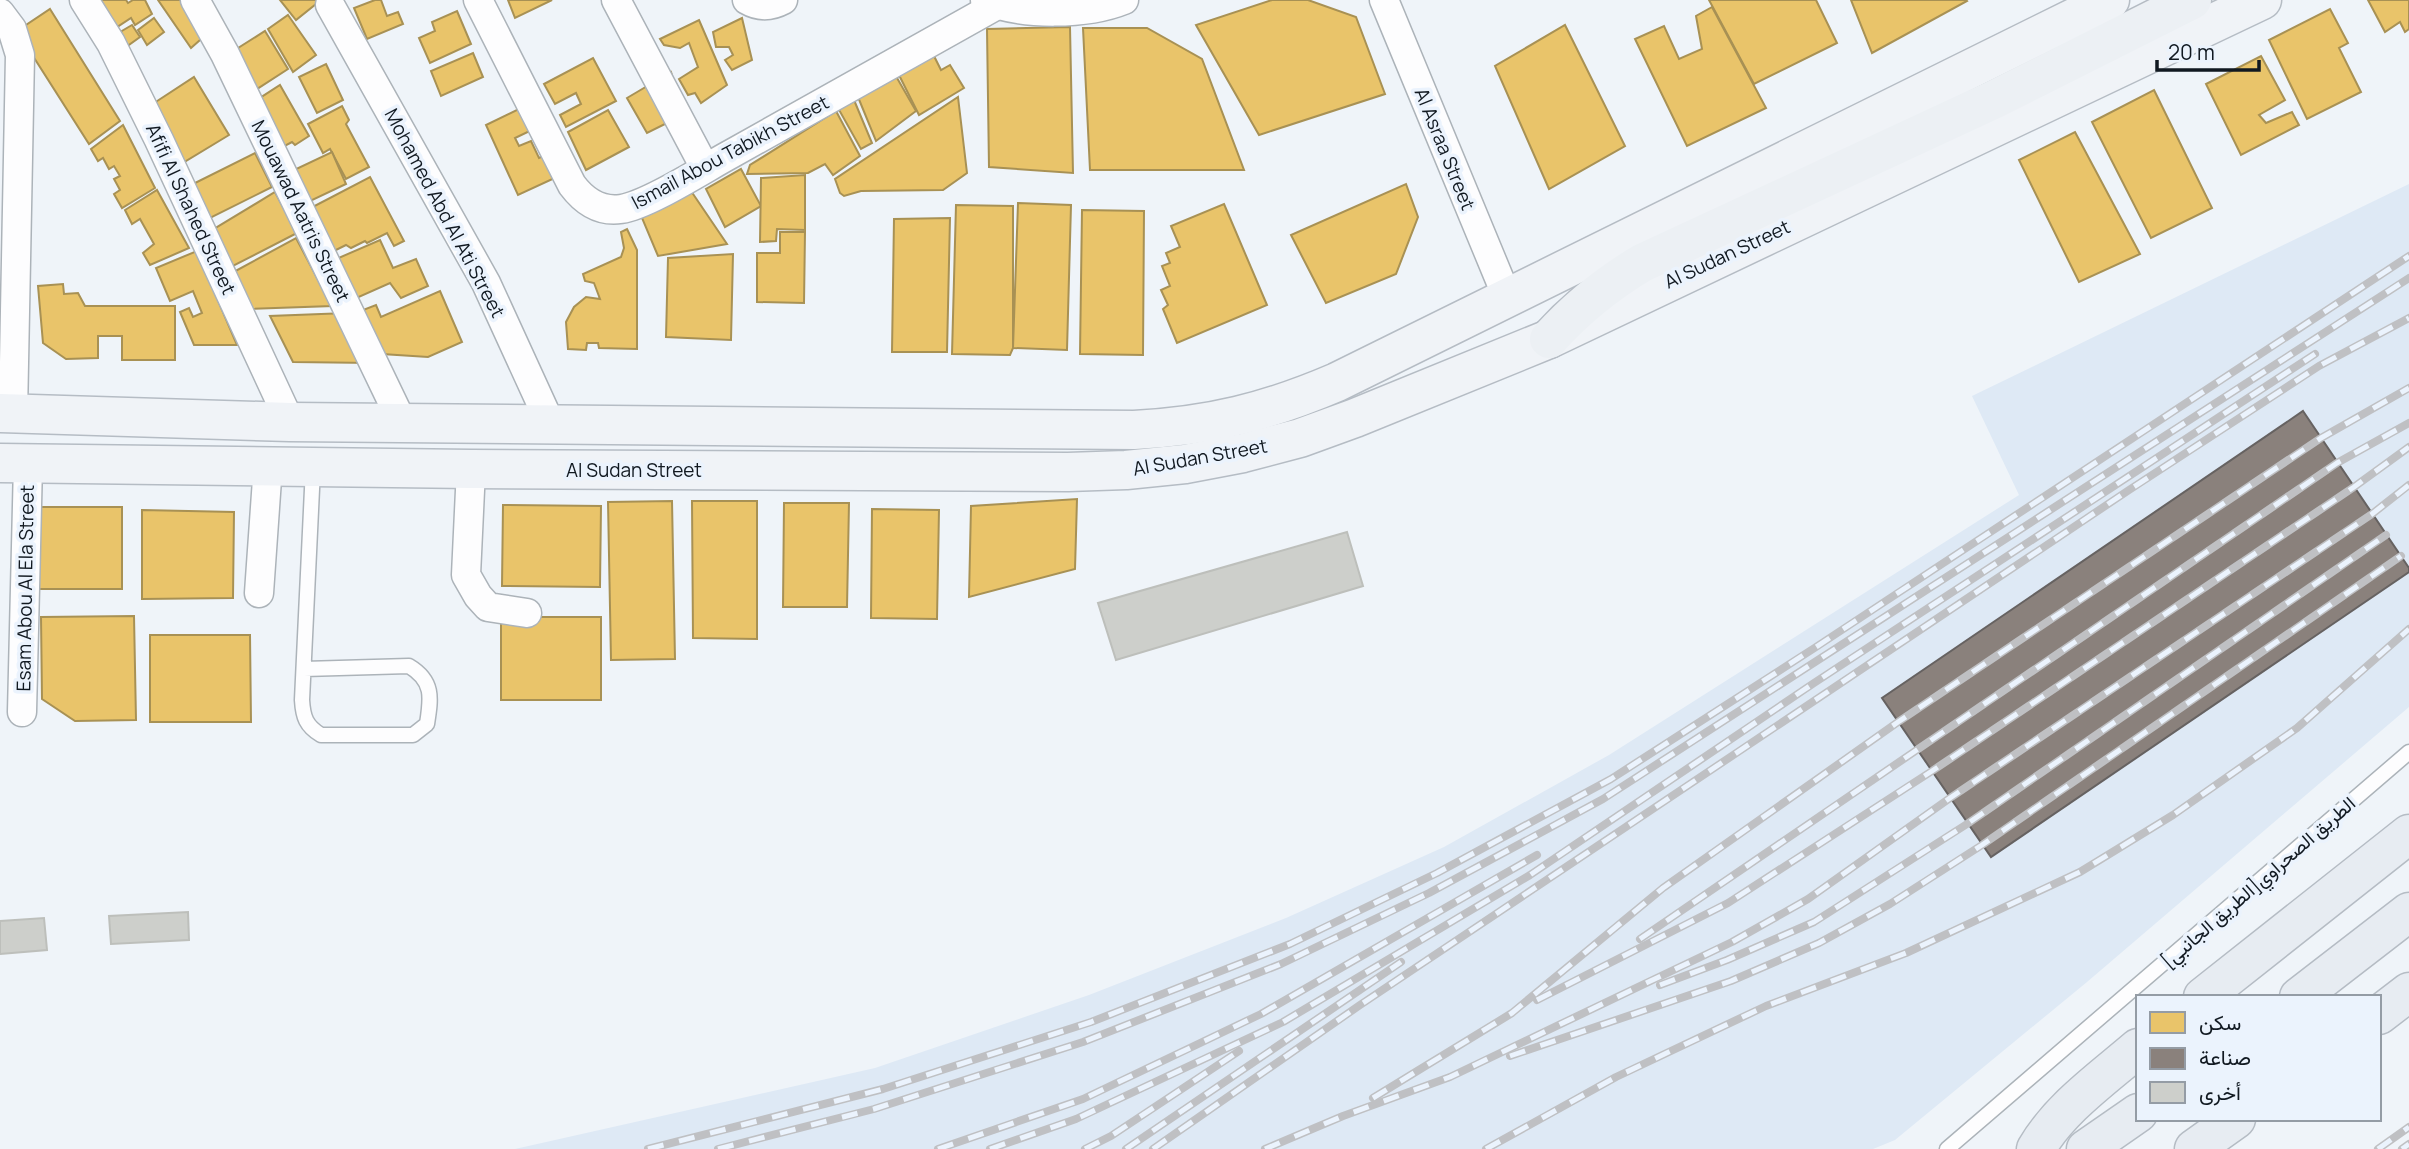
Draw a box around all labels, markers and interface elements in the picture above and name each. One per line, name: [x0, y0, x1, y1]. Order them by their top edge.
scale bar: [2157, 28, 2258, 72]
text: 20 m: [2168, 38, 2215, 66]
street label: Al Asraa Street: [1409, 84, 1481, 214]
street label: Ismail Abou Tabikh Street: [627, 89, 833, 215]
street label: Mohamed Abd Al Ati Street: [379, 104, 511, 322]
street label: Mouawad Aatris Street: [246, 116, 356, 306]
street label: Afifi Al Shahed Street: [140, 119, 242, 299]
street label: Al Sudan Street: [1660, 213, 1794, 295]
street label: Al Sudan Street: [1131, 432, 1269, 482]
street label: Al Sudan Street: [566, 457, 702, 483]
street label: Esam Abou Al Ela Street: [10, 484, 40, 692]
street label: الطريق الصحراوي[الطريق الجانبي]: [2155, 790, 2363, 976]
legend: [2136, 995, 2381, 1121]
text: سكن: [2199, 1008, 2241, 1036]
text: صناعة: [2199, 1043, 2251, 1071]
text: أخرى: [2199, 1078, 2241, 1106]

